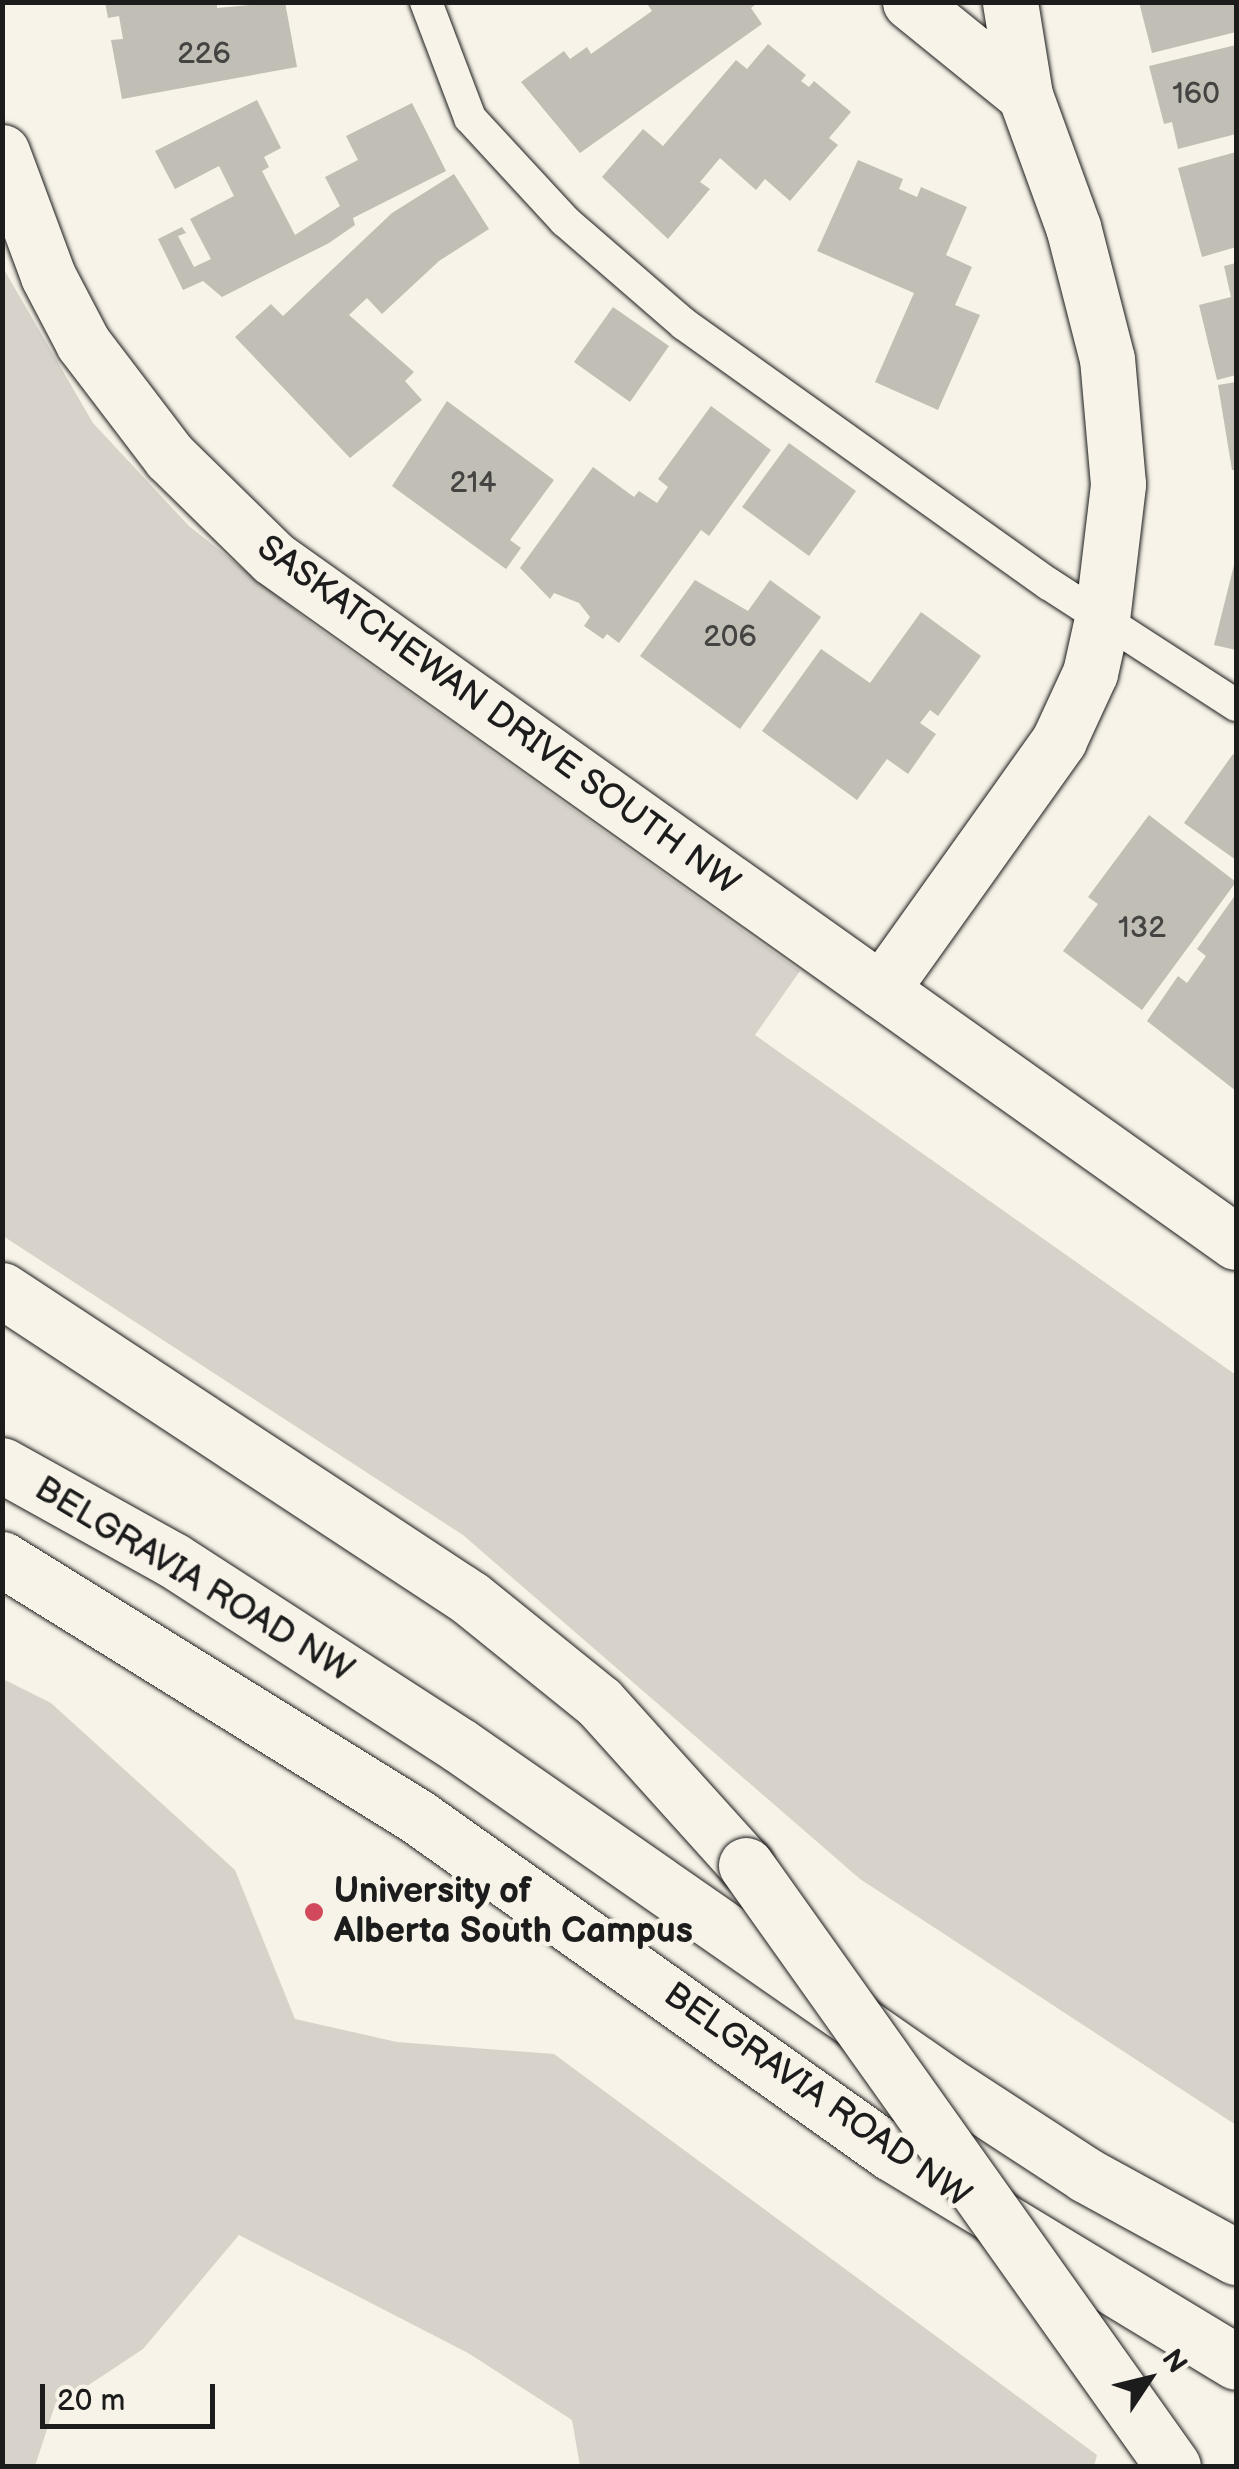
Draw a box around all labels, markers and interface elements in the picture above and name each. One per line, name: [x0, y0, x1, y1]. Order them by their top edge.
house number: 226: [177, 36, 231, 72]
house number: 160: [1172, 76, 1220, 112]
house number: 214: [449, 465, 497, 501]
street label: SASKATCHEWAN DRIVE SOUTH NW: [248, 527, 748, 905]
house number: 206: [703, 619, 757, 655]
house number: 132: [1118, 910, 1166, 946]
street label: BELGRAVIA ROAD NW: [27, 1468, 361, 1692]
place label: University of Alberta South Campus: [334, 1871, 693, 1953]
marker: University of Alberta South Campus: [303, 1901, 325, 1923]
street label: BELGRAVIA ROAD NW: [656, 1974, 978, 2218]
north arrow: [1099, 2329, 1199, 2429]
text: N: [1154, 2343, 1194, 2380]
scale bar: [45, 2364, 220, 2426]
text: 20 m: [57, 2383, 125, 2419]

